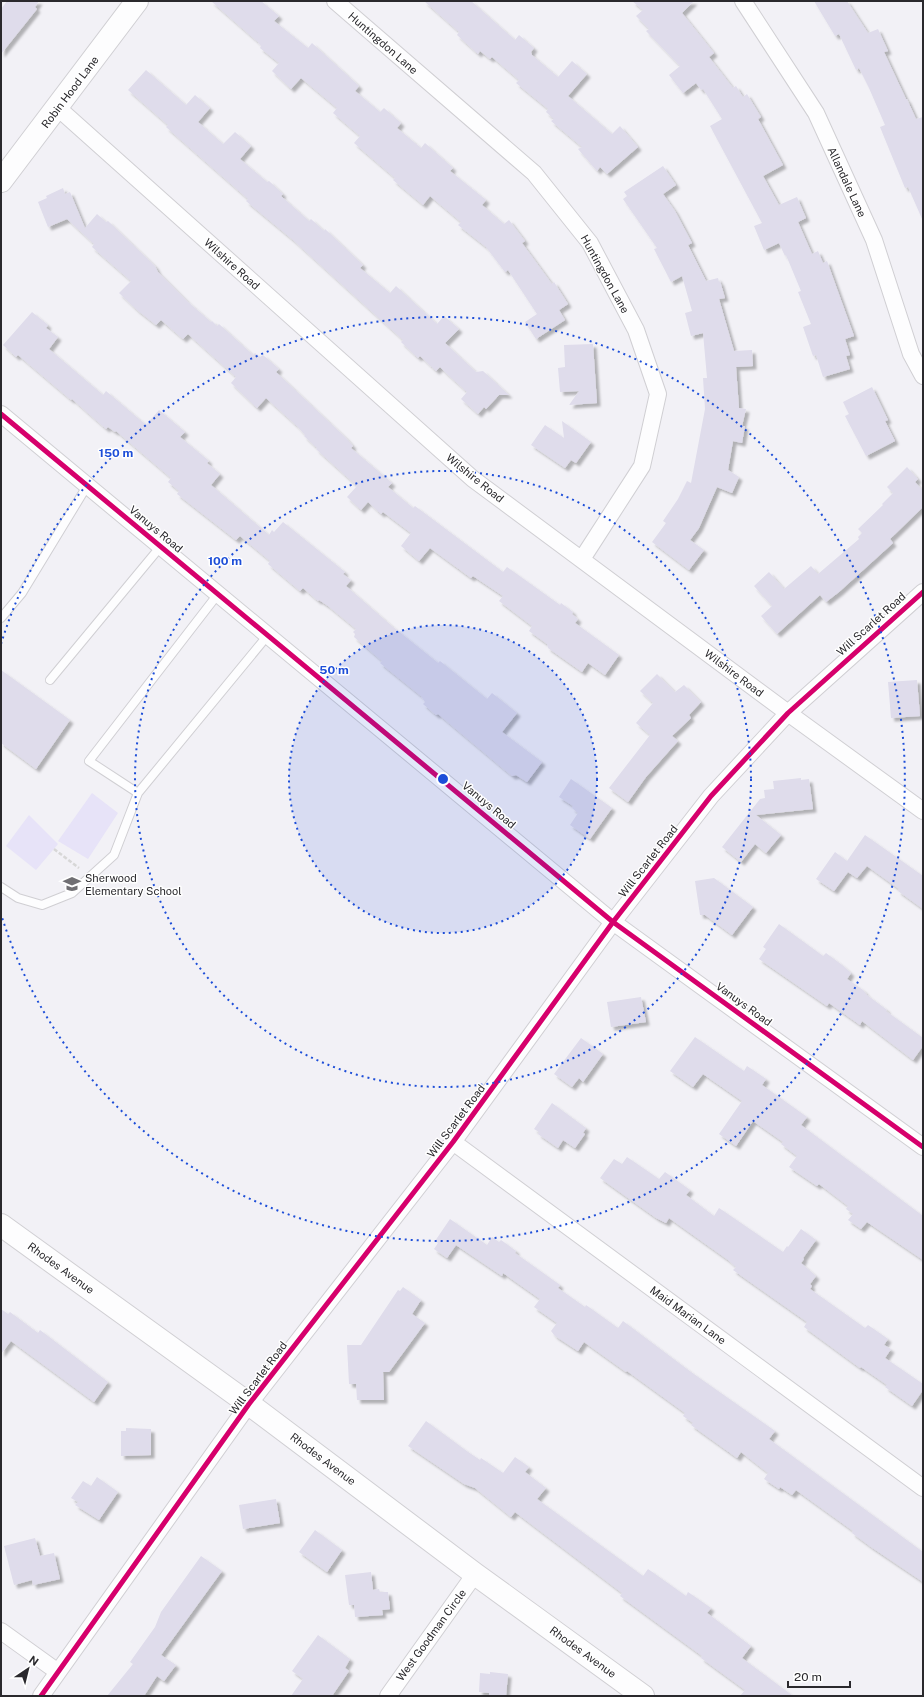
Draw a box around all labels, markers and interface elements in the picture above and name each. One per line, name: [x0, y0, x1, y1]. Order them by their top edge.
street label: Huntingdon Lane: [346, 10, 420, 76]
street label: Robin Hood Lane: [39, 54, 101, 130]
street label: Allandale Lane: [825, 145, 869, 219]
street label: Huntingdon Lane: [578, 233, 632, 315]
street label: Wilshire Road: [202, 236, 262, 292]
text: 150 m: [99, 446, 133, 460]
street label: Wilshire Road: [444, 451, 506, 505]
street label: Vanuys Road: [127, 503, 185, 555]
text: 100 m: [208, 554, 242, 568]
street label: Will Scarlet Road: [834, 590, 908, 658]
street label: Wilshire Road: [702, 647, 766, 699]
text: 50 m: [319, 663, 349, 677]
centre of rings: [436, 772, 450, 786]
street label: Vanuys Road: [460, 779, 518, 831]
street label: Will Scarlet Road: [616, 823, 680, 899]
place label: Sherwood Elementary School: [85, 872, 182, 897]
school or university icon: Sherwood Elementary School: [62, 874, 82, 894]
street label: Vanuys Road: [714, 980, 774, 1028]
street label: Will Scarlet Road: [425, 1082, 487, 1160]
street label: Rhodes Avenue: [26, 1240, 96, 1296]
street label: Maid Marian Lane: [648, 1284, 728, 1346]
street label: Will Scarlet Road: [227, 1339, 289, 1417]
street label: Rhodes Avenue: [288, 1431, 358, 1487]
street label: West Goodman Circle: [394, 1587, 468, 1683]
street label: Rhodes Avenue: [548, 1624, 618, 1680]
north arrow: [8, 1649, 48, 1689]
text: N: [27, 1653, 41, 1668]
scale bar: [788, 1663, 850, 1689]
text: 20 m: [794, 1670, 822, 1684]

